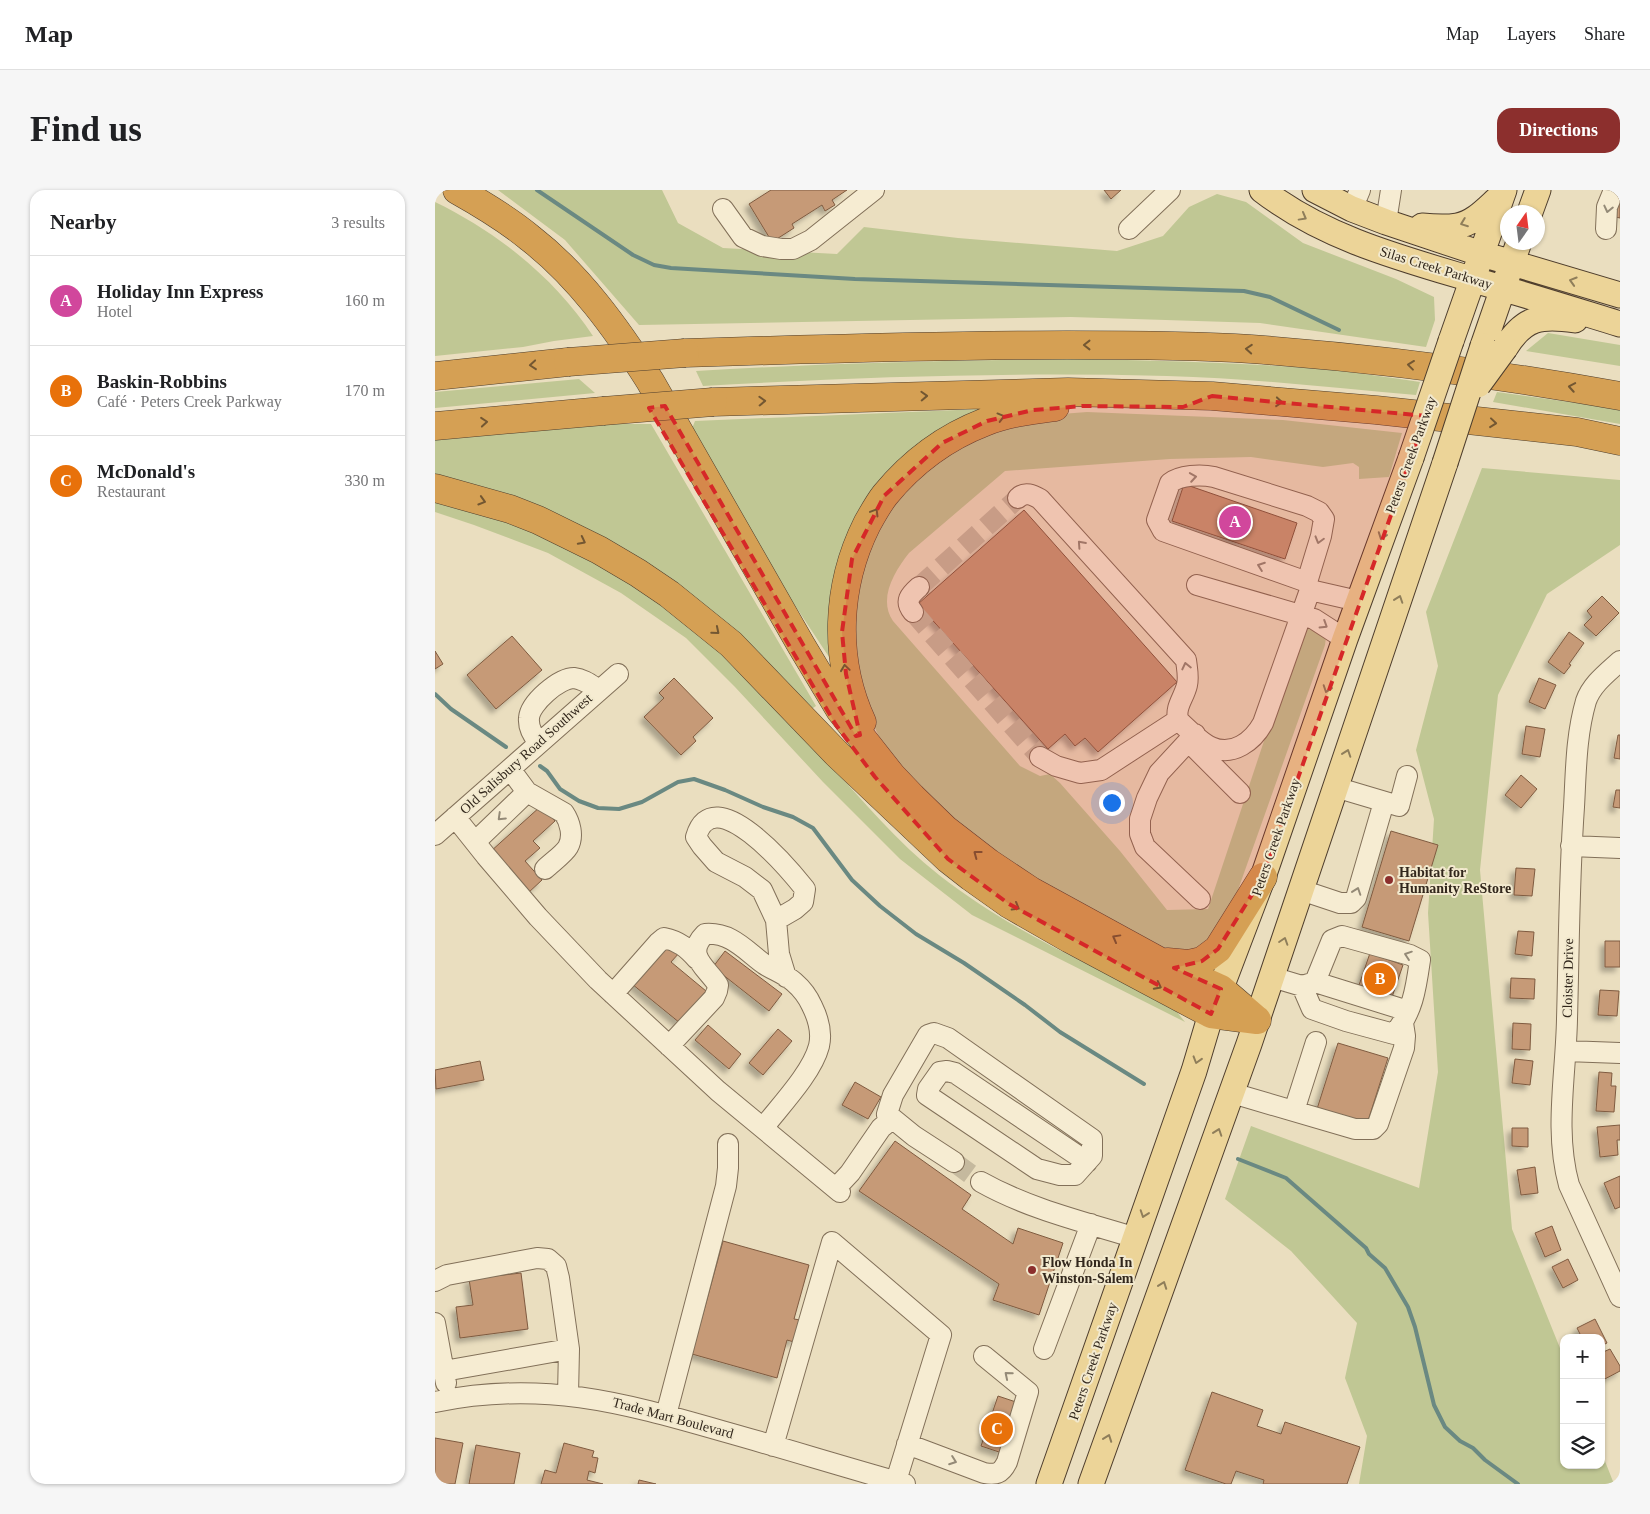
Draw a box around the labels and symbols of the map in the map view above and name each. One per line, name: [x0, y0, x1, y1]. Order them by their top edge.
one-way arrow: [1603, 204, 1614, 213]
north arrow: [1500, 205, 1545, 250]
one-way arrow: [1297, 210, 1306, 220]
one-way arrow: [1460, 217, 1469, 227]
street label: Silas Creek Parkway: [1378, 244, 1494, 292]
one-way arrow: [1570, 276, 1578, 286]
one-way arrow: [1083, 340, 1090, 350]
one-way arrow: [1245, 344, 1253, 355]
one-way arrow: [529, 360, 537, 371]
one-way arrow: [1407, 360, 1415, 371]
one-way arrow: [1568, 383, 1576, 393]
one-way arrow: [920, 391, 928, 402]
street label: Peters Creek Parkway: [1383, 394, 1439, 516]
one-way arrow: [758, 396, 766, 406]
one-way arrow: [1275, 396, 1283, 407]
one-way arrow: [997, 412, 1006, 423]
one-way arrow: [480, 417, 488, 428]
one-way arrow: [1489, 417, 1497, 428]
one-way arrow: [1189, 472, 1197, 482]
one-way arrow: [478, 495, 486, 505]
pin: A: [1219, 503, 1251, 541]
one-way arrow: [868, 508, 878, 517]
one-way arrow: [1378, 532, 1388, 540]
one-way arrow: [577, 535, 586, 545]
one-way arrow: [1315, 536, 1325, 544]
one-way arrow: [1078, 540, 1087, 549]
one-way arrow: [1257, 562, 1266, 572]
one-way arrow: [1393, 596, 1403, 604]
one-way arrow: [1318, 619, 1327, 629]
one-way arrow: [711, 626, 720, 635]
one-way arrow: [1181, 662, 1192, 670]
one-way arrow: [840, 664, 851, 672]
one-way arrow: [1323, 685, 1333, 693]
street label: Old Salisbury Road Southwest: [457, 691, 595, 817]
one-way arrow: [1341, 750, 1351, 758]
street label: Peters Creek Parkway: [1249, 776, 1303, 898]
your location: [1099, 790, 1125, 816]
one-way arrow: [498, 811, 507, 820]
one-way arrow: [974, 851, 983, 859]
place label: Habitat for Humanity ReStore: [1399, 865, 1511, 896]
marker: Habitat for Humanity ReStore: [1383, 874, 1395, 886]
one-way arrow: [1351, 887, 1361, 896]
one-way arrow: [1010, 901, 1019, 911]
one-way arrow: [1112, 934, 1121, 944]
one-way arrow: [1278, 937, 1288, 945]
street label: Cloister Drive: [1560, 938, 1576, 1018]
one-way arrow: [1404, 951, 1413, 961]
pin: B: [1364, 960, 1396, 998]
one-way arrow: [1153, 980, 1162, 990]
one-way arrow: [1193, 1056, 1203, 1064]
one-way arrow: [1212, 1128, 1222, 1137]
one-way arrow: [1140, 1209, 1150, 1218]
place label: Flow Honda In Winston-Salem: [1042, 1255, 1134, 1286]
marker: Flow Honda In Winston-Salem: [1026, 1264, 1038, 1276]
one-way arrow: [1157, 1281, 1167, 1290]
street label: Peters Creek Parkway: [1066, 1300, 1120, 1422]
one-way arrow: [1004, 1371, 1013, 1380]
street label: Trade Mart Boulevard: [611, 1395, 735, 1441]
pin: C: [981, 1410, 1013, 1448]
one-way arrow: [1102, 1434, 1112, 1443]
one-way arrow: [948, 1455, 957, 1465]

